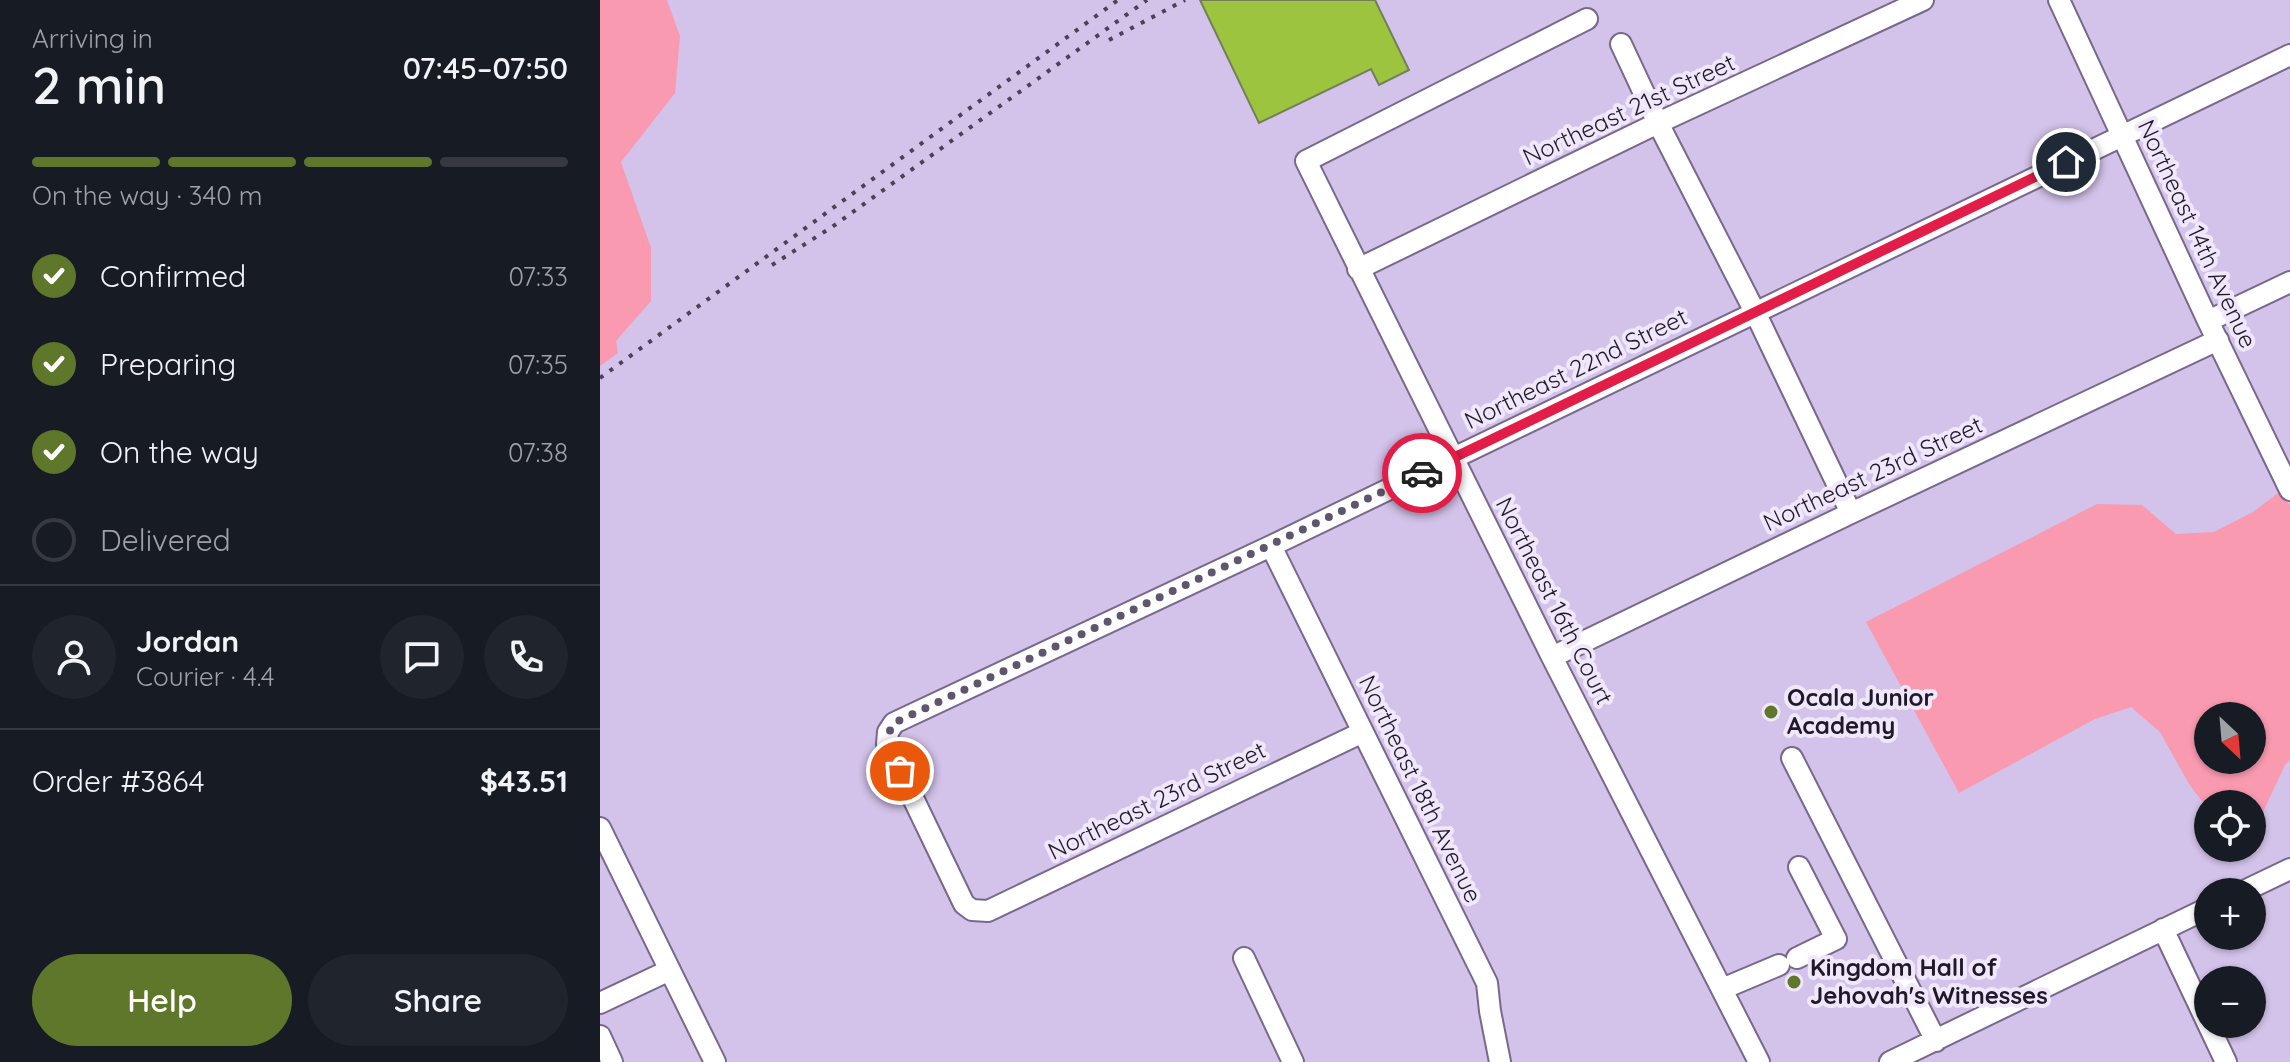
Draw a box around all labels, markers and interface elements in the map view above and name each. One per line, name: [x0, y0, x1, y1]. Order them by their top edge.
text: Arriving in: [32, 22, 153, 55]
street label: Northeast 21st Street: [1518, 47, 1740, 171]
text: 07:45–07:50: [403, 49, 568, 87]
text: 2 min: [32, 52, 166, 117]
street label: Northeast 14th Avenue: [2132, 115, 2264, 353]
pin: [2032, 128, 2100, 196]
icon: home: [2044, 140, 2088, 184]
text: On the way · 340 m: [32, 179, 262, 212]
icon: check: [32, 254, 76, 298]
text: Confirmed: [100, 257, 246, 295]
text: 07:33: [509, 260, 568, 293]
street label: Northeast 22nd Street: [1459, 301, 1692, 435]
icon: check: [32, 342, 76, 386]
text: Preparing: [100, 345, 236, 383]
text: 07:35: [508, 348, 568, 381]
street label: Northeast 23rd Street: [1758, 409, 1987, 537]
icon: check: [32, 430, 76, 474]
text: On the way: [100, 433, 259, 471]
courier: [1382, 433, 1462, 513]
text: 07:38: [508, 436, 568, 469]
icon: car: [1400, 451, 1444, 495]
street label: Northeast 16th Court: [1490, 492, 1620, 709]
text: Delivered: [100, 521, 231, 559]
button: person: [32, 615, 116, 699]
button: chat: [380, 615, 464, 699]
button: phone: [484, 615, 568, 699]
text: Jordan: [136, 622, 239, 660]
text: Courier · 4.4: [136, 660, 274, 693]
street label: Northeast 18th Avenue: [1353, 670, 1489, 907]
place label: Ocala Junior Academy: [1787, 682, 1934, 740]
north arrow: [2194, 702, 2266, 774]
map controls: [2194, 702, 2266, 1038]
marker: Ocala Junior Academy: [1762, 703, 1780, 721]
street label: Northeast 23rd Street: [1043, 734, 1270, 866]
pin: [866, 737, 934, 805]
icon: bag: [878, 749, 922, 793]
text: Order #3864: [32, 762, 205, 800]
text: $43.51: [480, 762, 568, 800]
button: locate: [2194, 790, 2266, 862]
button: +: [2194, 878, 2266, 950]
place label: Kingdom Hall of Jehovah's Witnesses: [1810, 952, 2048, 1010]
button: Help: [32, 954, 292, 1046]
button: Share: [308, 954, 568, 1046]
button: −: [2194, 966, 2266, 1038]
marker: Kingdom Hall of Jehovah's Witnesses: [1785, 973, 1803, 991]

